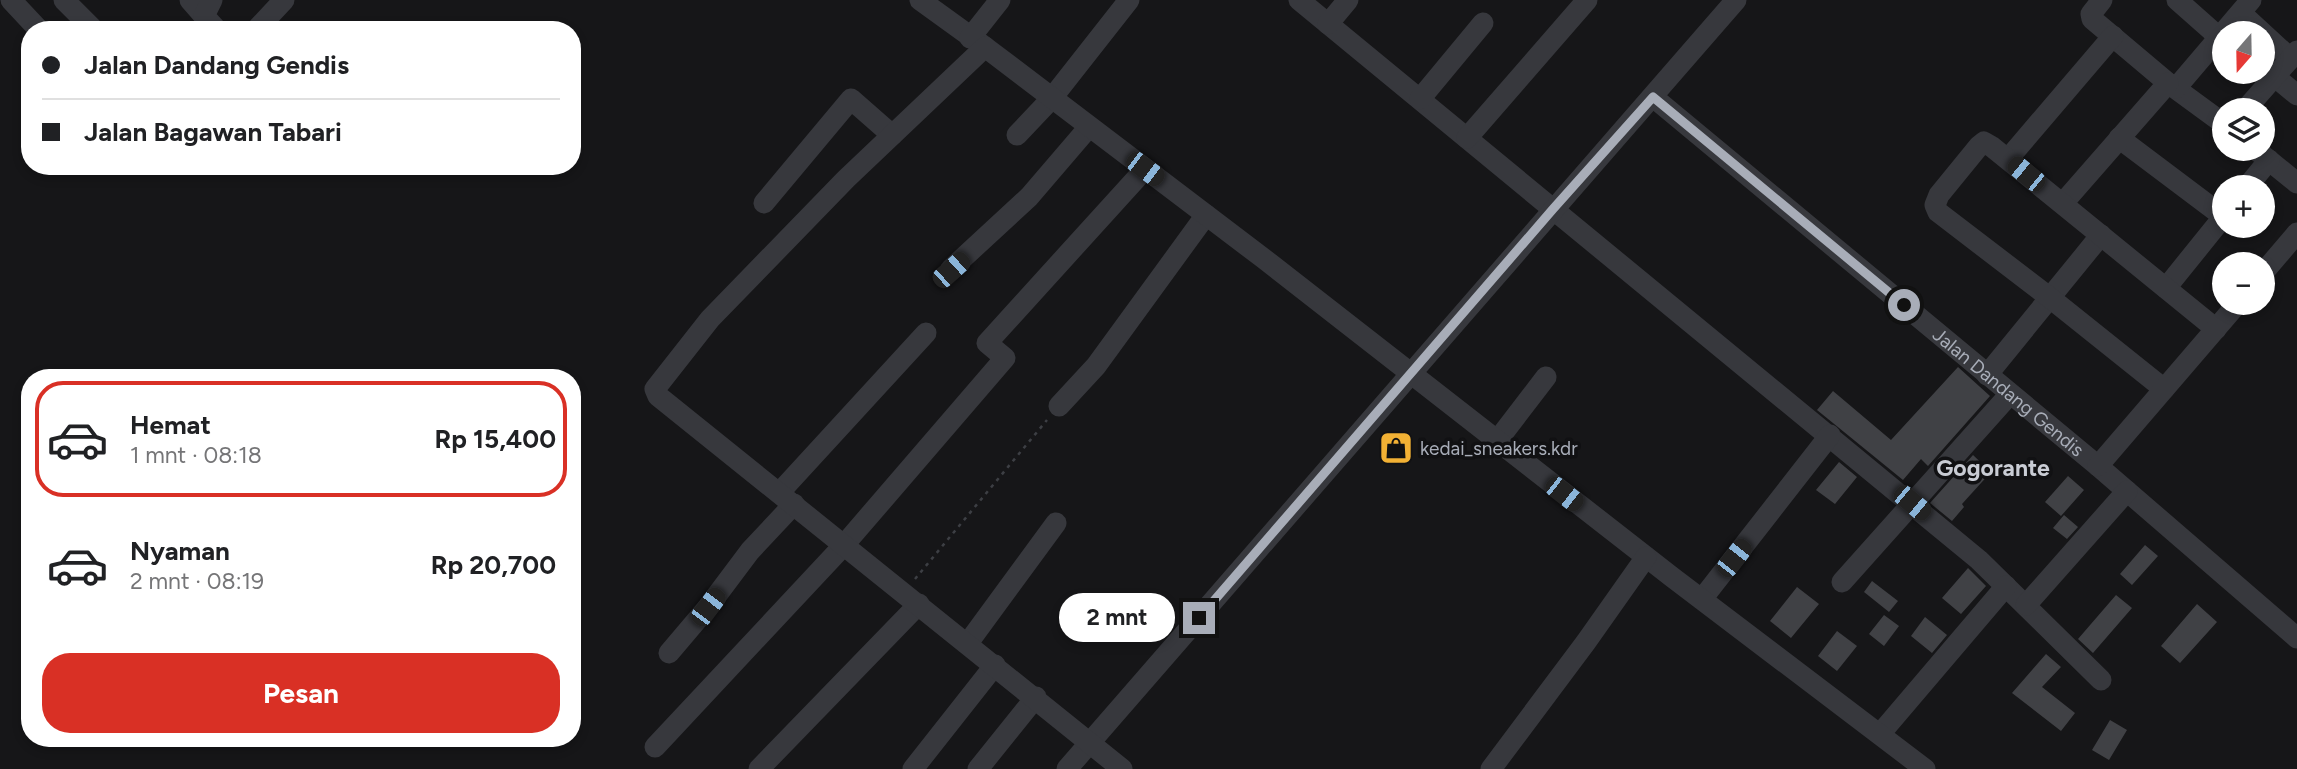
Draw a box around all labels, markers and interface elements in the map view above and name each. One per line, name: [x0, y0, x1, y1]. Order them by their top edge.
north arrow: [2212, 21, 2275, 84]
map controls: [2212, 21, 2275, 315]
text: Jalan Dandang Gendis: [84, 49, 349, 81]
button: layers: [2212, 98, 2275, 161]
text: Jalan Bagawan Tabari: [84, 116, 342, 148]
car: [1122, 148, 1169, 190]
car: [2004, 153, 2049, 195]
button: +: [2212, 175, 2275, 238]
car: [929, 248, 974, 292]
button: −: [2212, 252, 2275, 315]
route start: [1888, 289, 1920, 321]
street label: Jalan Dandang Gendis: [1928, 323, 2089, 461]
icon: car: [46, 408, 109, 471]
text: Hemat: [130, 409, 211, 441]
text: Rp 15,400: [435, 423, 556, 455]
shop icon: kedai_sneakers.kdr: [1377, 429, 1415, 467]
place label: kedai_sneakers.kdr: [1420, 437, 1578, 460]
text: 1 mnt · 08:18: [130, 441, 262, 469]
district label: Gogorante: [1936, 454, 2050, 482]
car: [1541, 473, 1588, 515]
car: [1890, 481, 1935, 525]
icon: car: [46, 534, 109, 597]
text: Nyaman: [130, 535, 230, 567]
car: [1713, 535, 1756, 581]
text: Rp 20,700: [431, 549, 556, 581]
text: 2 mnt · 08:19: [130, 567, 264, 595]
car: [687, 584, 730, 630]
callout: 2 mnt: [1059, 594, 1174, 642]
route end: [1183, 602, 1215, 634]
text: 2 mnt: [1086, 603, 1148, 631]
button: Pesan: [42, 653, 560, 733]

